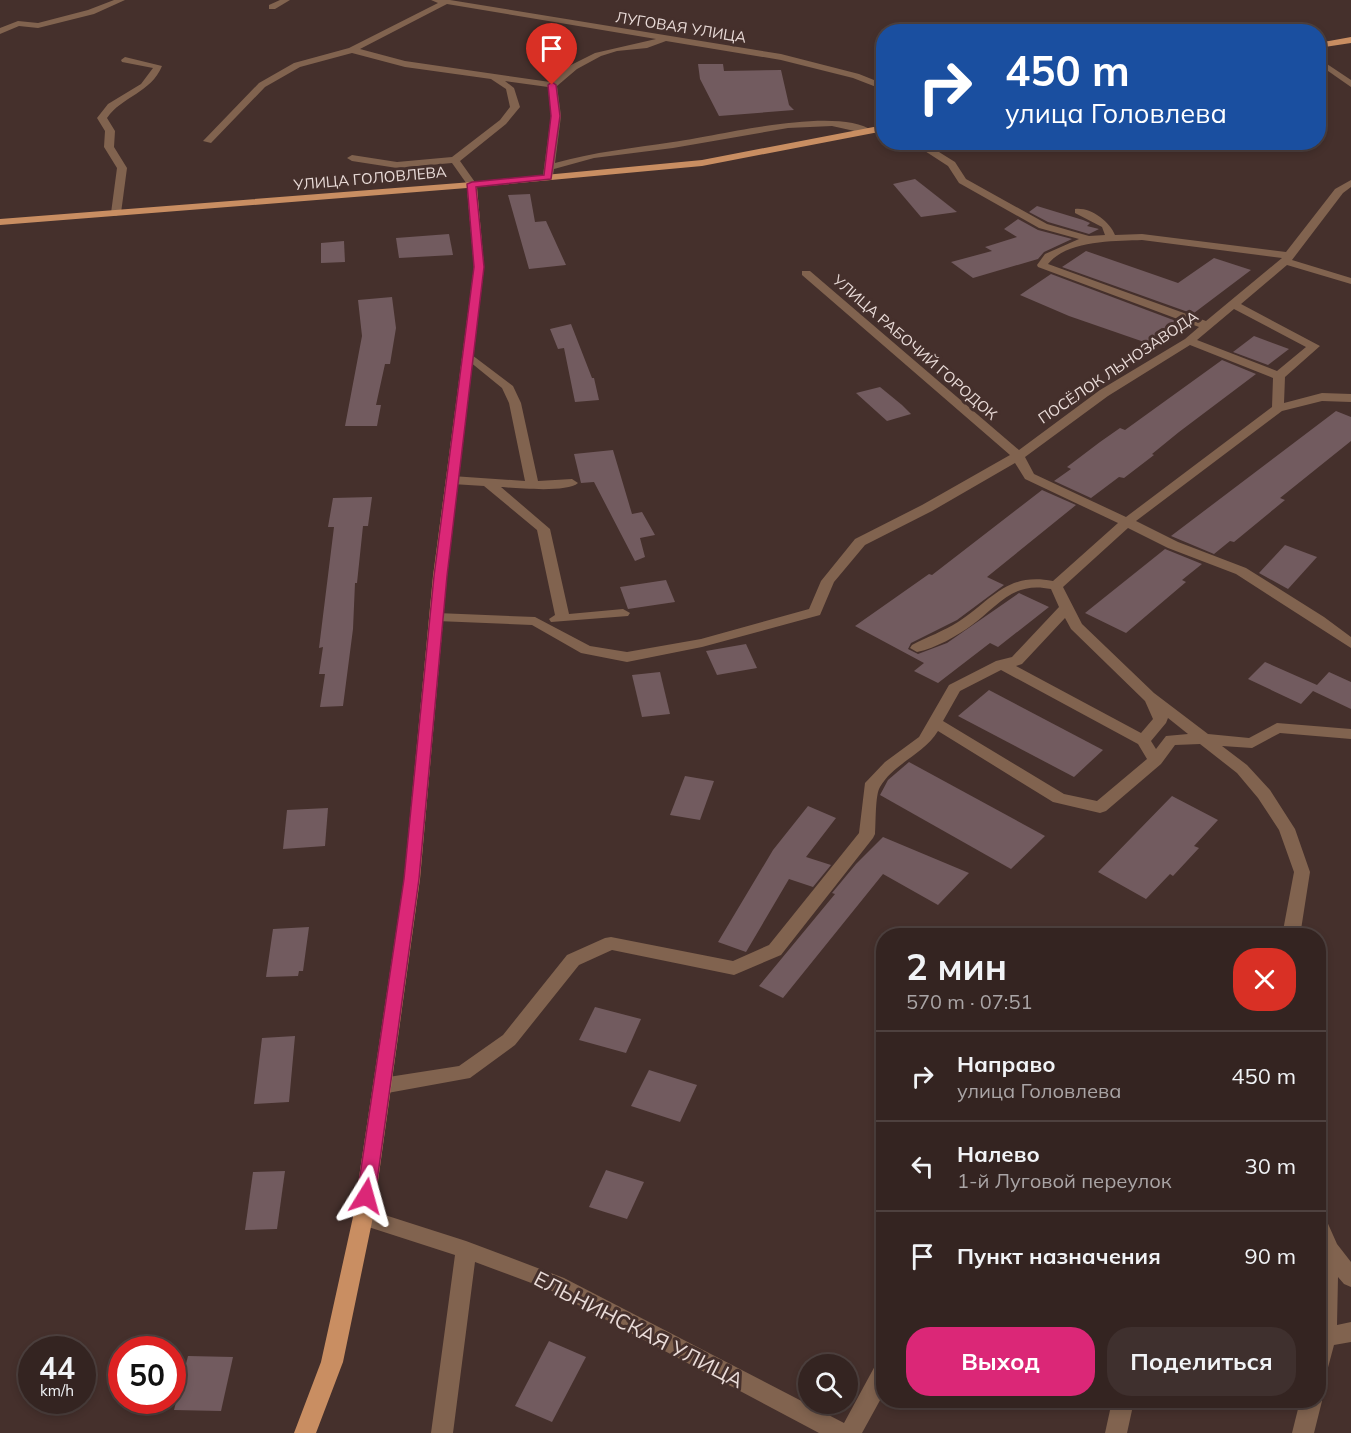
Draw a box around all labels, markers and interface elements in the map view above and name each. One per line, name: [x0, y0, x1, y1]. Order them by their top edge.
street label: ЛУГОВАЯ УЛИЦА: [614, 7, 748, 47]
pin: [526, 23, 577, 85]
icon: arrive: [535, 32, 568, 65]
text: 450 m: [1005, 44, 1130, 97]
icon: right: [906, 48, 984, 126]
text: улица Головлева: [1005, 96, 1227, 130]
street label: УЛИЦА ГОЛОВЛЕВА: [292, 162, 447, 194]
street label: УЛИЦА РАБОЧИЙ ГОРОДОК: [828, 270, 1001, 424]
street label: ПОСЁЛОК ЛЬНОЗАВОДА: [1034, 306, 1202, 428]
text: 2 мин: [906, 944, 1007, 989]
button: close: [1233, 948, 1296, 1011]
text: 570 m · 07:51: [906, 989, 1032, 1014]
text: Направо: [957, 1050, 1055, 1078]
icon: right: [906, 1060, 939, 1093]
text: 450 m: [1231, 1062, 1296, 1090]
text: улица Головлева: [957, 1078, 1121, 1103]
text: Налево: [957, 1140, 1040, 1168]
icon: left: [906, 1150, 939, 1183]
text: 30 m: [1245, 1152, 1296, 1180]
position arrow: [334, 1164, 398, 1228]
text: 1-й Луговой переулок: [957, 1168, 1172, 1193]
icon: arrive: [906, 1240, 939, 1273]
text: Пункт назначения: [957, 1242, 1161, 1270]
text: 90 m: [1245, 1242, 1296, 1270]
street label: ЕЛЬНИНСКАЯ УЛИЦА: [530, 1265, 749, 1393]
button: Выход: [906, 1327, 1095, 1396]
button: Поделиться: [1107, 1327, 1296, 1396]
speed limit sign: 50: [108, 1336, 186, 1414]
text: 44: [39, 1349, 75, 1387]
map controls: [798, 1354, 858, 1414]
button: search: [798, 1354, 858, 1414]
text: km/h: [40, 1381, 74, 1400]

